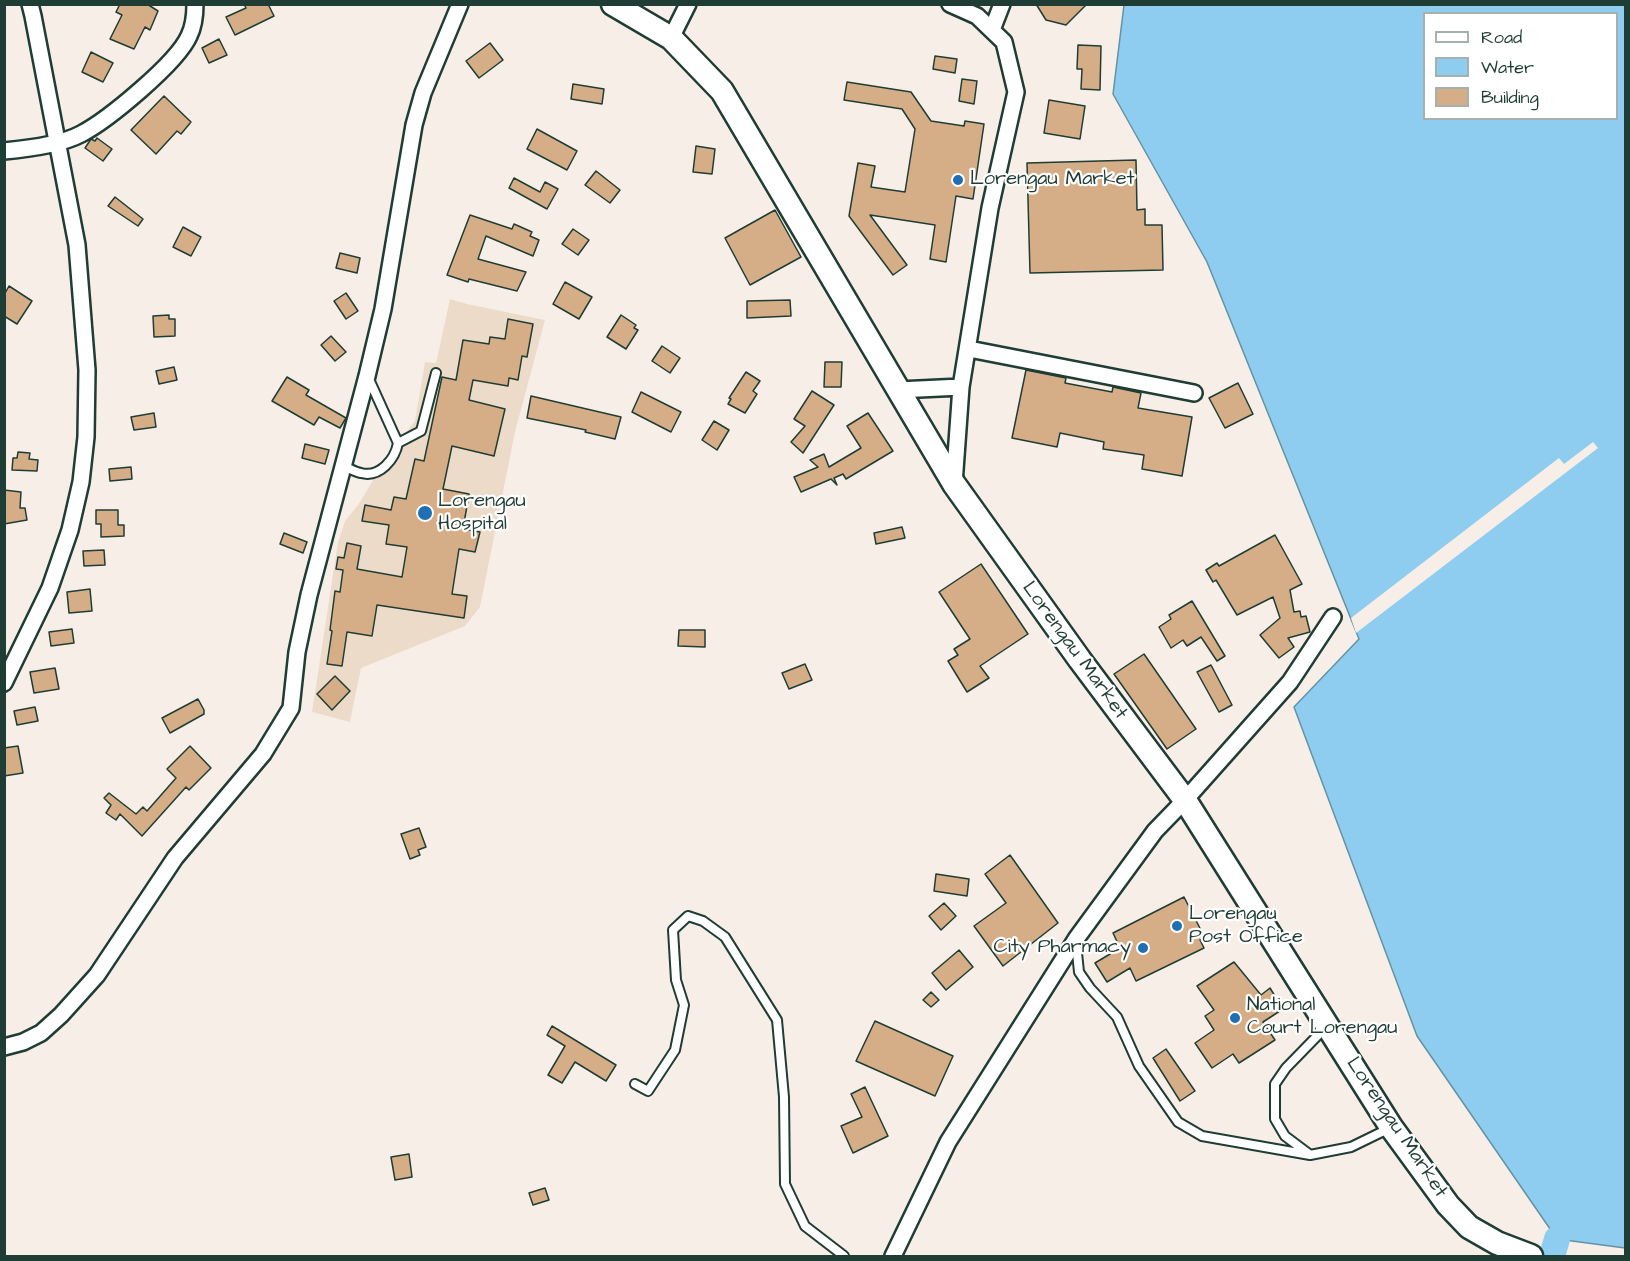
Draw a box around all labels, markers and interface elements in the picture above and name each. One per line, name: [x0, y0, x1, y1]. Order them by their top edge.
legend: [1423, 12, 1618, 120]
text: Road: [1481, 25, 1522, 50]
text: Water: [1481, 55, 1534, 80]
text: Building: [1481, 85, 1539, 110]
place label: Lorengau Market: [970, 168, 1135, 192]
marker: Lorengau Market: [951, 173, 965, 187]
place label: Lorengau Hospital: [438, 490, 526, 537]
marker: Lorengau Hospital: [416, 504, 434, 522]
street label: Lorengau Market: [1016, 577, 1132, 725]
place label: Lorengau Post Office: [1189, 903, 1303, 950]
marker: Lorengau Post Office: [1170, 919, 1184, 933]
place label: City Pharmacy: [994, 936, 1131, 960]
marker: City Pharmacy: [1136, 941, 1150, 955]
place label: National Court Lorengau: [1247, 994, 1397, 1041]
marker: National Court Lorengau: [1228, 1011, 1242, 1025]
street label: Lorengau Market: [1340, 1053, 1452, 1203]

